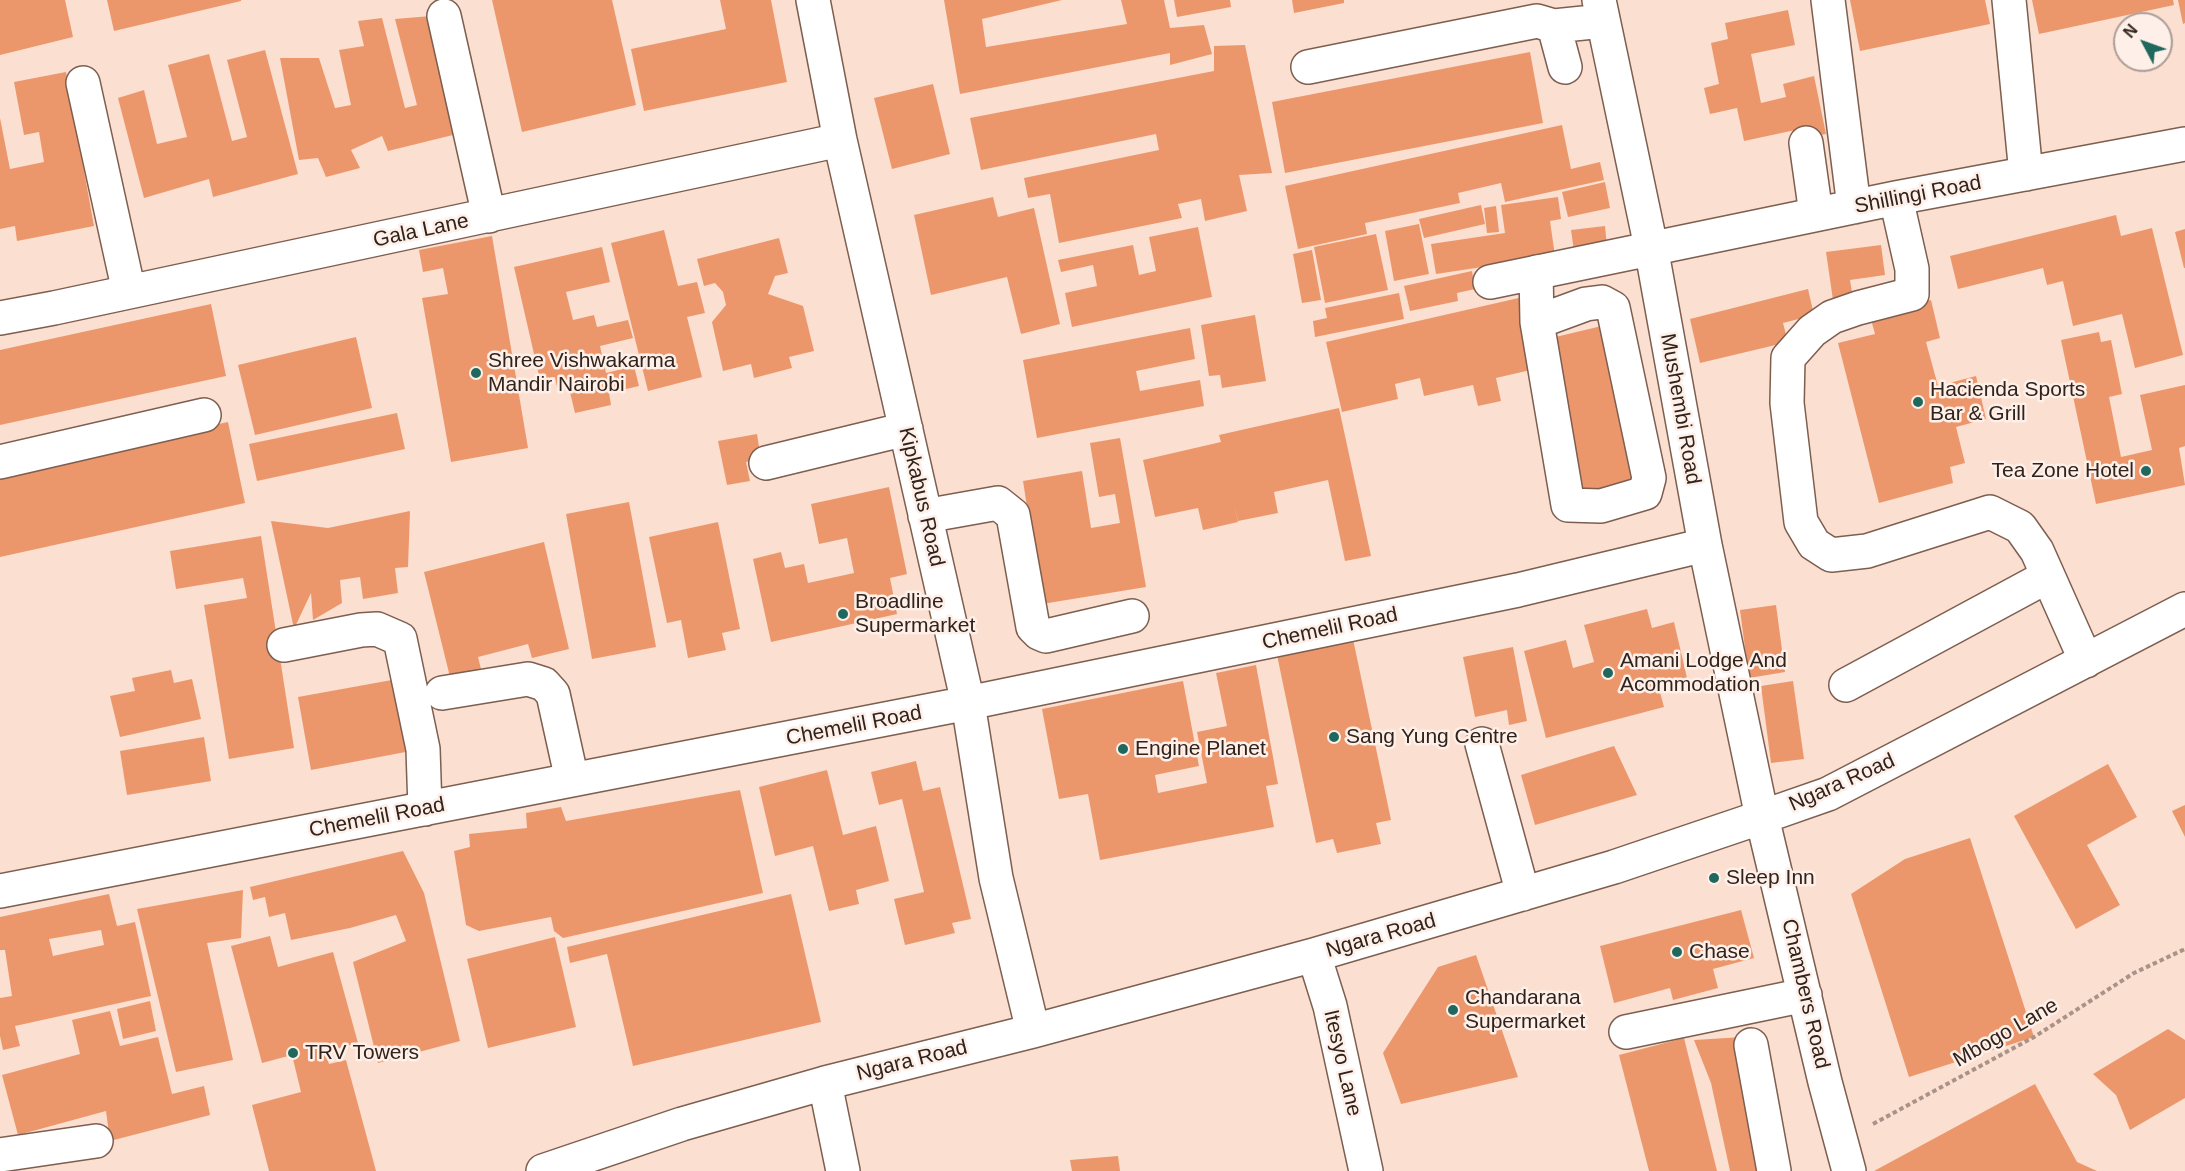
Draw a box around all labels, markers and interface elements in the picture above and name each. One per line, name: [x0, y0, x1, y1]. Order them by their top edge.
north arrow: [2113, 12, 2173, 72]
text: N: [2120, 21, 2141, 41]
street label: Shillingi Road: [1853, 170, 1983, 220]
street label: Gala Lane: [371, 209, 471, 253]
street label: Mushembi Road: [1654, 332, 1706, 486]
place label: Shree Vishwakarma Mandir Nairobi: [488, 348, 676, 398]
marker: Shree Vishwakarma Mandir Nairobi: [469, 366, 483, 380]
place label: Hacienda Sports Bar & Grill: [1930, 377, 2085, 427]
marker: Hacienda Sports Bar & Grill: [1911, 395, 1925, 409]
street label: Kipkabus Road: [893, 425, 949, 569]
place label: Tea Zone Hotel: [1992, 458, 2134, 484]
marker: Tea Zone Hotel: [2139, 464, 2153, 478]
place label: Broadline Supermarket: [855, 589, 975, 639]
street label: Chemelil Road: [1260, 602, 1400, 656]
marker: Broadline Supermarket: [836, 607, 850, 621]
place label: Amani Lodge And Acommodation: [1620, 648, 1787, 698]
marker: Amani Lodge And Acommodation: [1601, 666, 1615, 680]
street label: Chemelil Road: [784, 700, 924, 752]
place label: Sang Yung Centre: [1346, 724, 1518, 750]
marker: Sang Yung Centre: [1327, 730, 1341, 744]
place label: Engine Planet: [1135, 736, 1266, 762]
marker: Engine Planet: [1116, 742, 1130, 756]
street label: Ngara Road: [1785, 748, 1899, 818]
street label: Chemelil Road: [307, 792, 447, 844]
place label: Sleep Inn: [1726, 865, 1815, 891]
marker: Sleep Inn: [1707, 871, 1721, 885]
street label: Ngara Road: [1323, 908, 1439, 964]
street label: Chambers Road: [1776, 917, 1834, 1071]
place label: Chase: [1689, 939, 1750, 965]
marker: Chase: [1670, 945, 1684, 959]
place label: Chandarana Supermarket: [1465, 985, 1585, 1035]
street label: Mbogo Lane: [1949, 993, 2063, 1073]
marker: Chandarana Supermarket: [1446, 1003, 1460, 1017]
street label: Itesyo Lane: [1318, 1007, 1366, 1119]
street label: Ngara Road: [854, 1035, 970, 1087]
place label: TRV Towers: [305, 1040, 419, 1066]
marker: TRV Towers: [286, 1046, 300, 1060]

